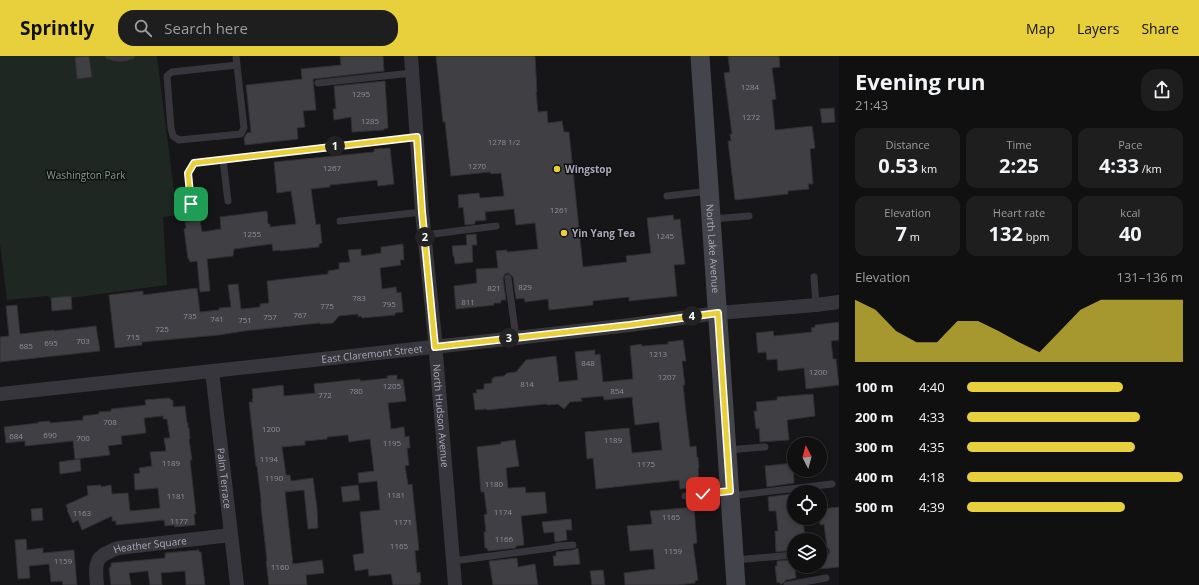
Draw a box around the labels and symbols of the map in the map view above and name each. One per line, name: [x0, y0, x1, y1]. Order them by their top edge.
house number: 1284: [741, 81, 760, 92]
house number: 1295: [352, 88, 371, 99]
house number: 1272: [742, 111, 761, 122]
house number: 1285: [361, 115, 380, 126]
pin: 1: [325, 136, 345, 156]
house number: 1278 1/2: [488, 136, 521, 147]
house number: 1270: [468, 160, 487, 171]
house number: 1267: [323, 162, 342, 173]
place label: Wingstop: [565, 162, 612, 176]
marker: Wingstop: [552, 164, 562, 174]
park label: Washington Park: [47, 168, 126, 182]
pin: [174, 187, 208, 221]
house number: 1261: [550, 204, 568, 215]
street label: North Lake Avenue: [703, 204, 723, 294]
place label: Yin Yang Tea: [572, 226, 635, 240]
pin: 2: [415, 227, 435, 247]
house number: 1255: [243, 228, 262, 239]
marker: Yin Yang Tea: [559, 228, 569, 238]
house number: 1245: [656, 230, 675, 241]
house number: 829: [518, 281, 532, 292]
house number: 821: [487, 282, 501, 293]
house number: 783: [352, 292, 366, 303]
house number: 811: [461, 296, 475, 307]
house number: 795: [382, 298, 396, 309]
house number: 775: [320, 300, 334, 311]
pin: 4: [682, 306, 702, 326]
house number: 767: [293, 309, 307, 320]
house number: 735: [183, 310, 197, 321]
house number: 757: [263, 311, 277, 322]
house number: 741: [210, 313, 224, 324]
house number: 751: [238, 314, 252, 325]
house number: 725: [155, 323, 169, 334]
pin: 3: [499, 328, 519, 348]
house number: 715: [126, 331, 140, 342]
house number: 703: [76, 335, 90, 346]
house number: 695: [44, 337, 58, 348]
house number: 685: [19, 340, 33, 351]
street label: East Claremont Street: [320, 341, 424, 366]
house number: 1213: [649, 348, 668, 359]
house number: 848: [581, 357, 595, 368]
street label: North Hudson Avenue: [430, 363, 452, 468]
house number: 1200: [809, 366, 828, 377]
house number: 1207: [658, 371, 677, 382]
house number: 814: [520, 378, 534, 389]
house number: 1205: [383, 380, 402, 391]
house number: 780: [349, 385, 363, 396]
house number: 854: [610, 385, 624, 396]
house number: 772: [318, 389, 332, 400]
house number: 708: [103, 416, 117, 427]
house number: 1200: [262, 423, 281, 434]
house number: 690: [43, 429, 57, 440]
house number: 684: [9, 430, 23, 441]
house number: 700: [76, 432, 90, 443]
house number: 1189: [604, 434, 623, 445]
house number: 1195: [383, 437, 402, 448]
north arrow: [787, 437, 827, 477]
street label: Palm Terrace: [214, 447, 235, 510]
house number: 1194: [260, 453, 279, 464]
house number: 1189: [162, 457, 181, 468]
house number: 1175: [637, 458, 656, 469]
house number: 1190: [265, 472, 284, 483]
pin: [686, 477, 720, 511]
house number: 1180: [485, 478, 504, 489]
house number: 1181: [387, 489, 405, 500]
house number: 1181: [167, 490, 185, 501]
house number: 1174: [494, 506, 513, 517]
house number: 1163: [73, 507, 92, 518]
house number: 1165: [662, 511, 681, 522]
house number: 1177: [170, 515, 189, 526]
house number: 1171: [394, 516, 412, 527]
street label: Heather Square: [111, 533, 188, 556]
house number: 1166: [495, 533, 514, 544]
house number: 1165: [390, 540, 409, 551]
house number: 1159: [664, 545, 683, 556]
house number: 1159: [54, 555, 73, 566]
house number: 1160: [271, 561, 290, 572]

